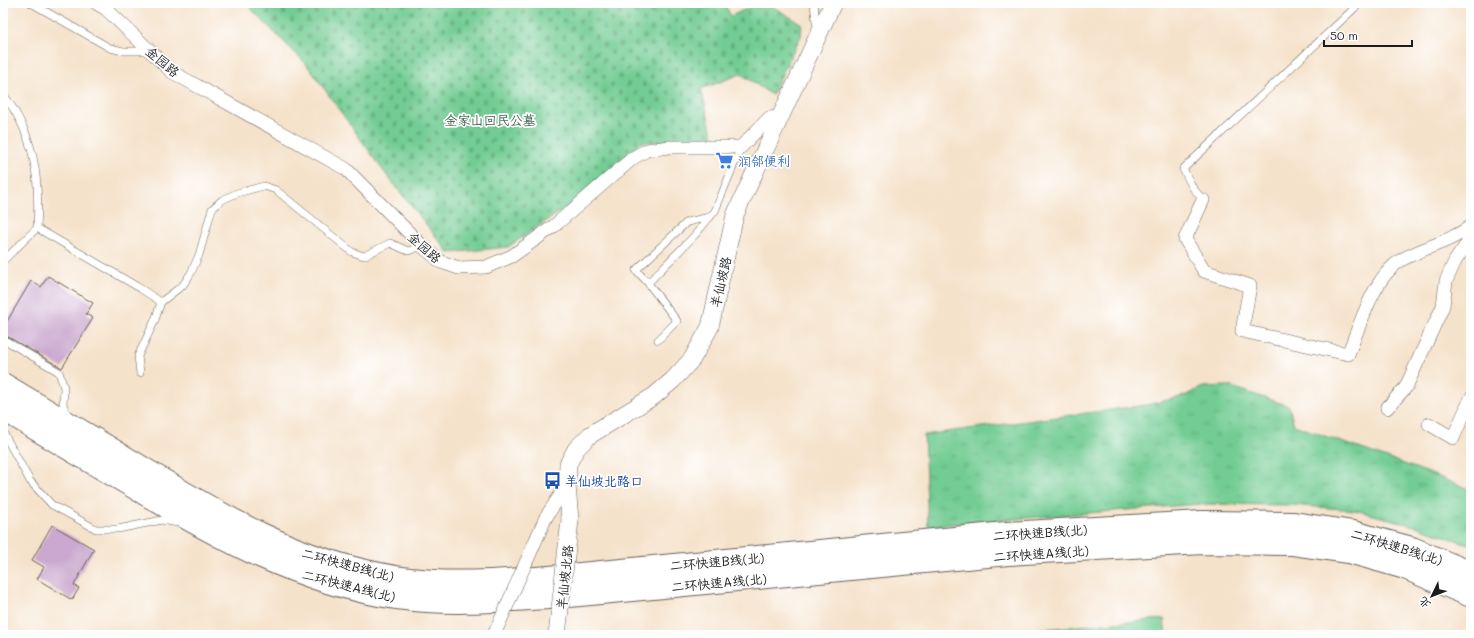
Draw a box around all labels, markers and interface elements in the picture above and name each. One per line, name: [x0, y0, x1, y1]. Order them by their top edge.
scale bar: [1324, 22, 1412, 48]
text: 50 m: [1330, 27, 1358, 43]
street label: 金园路: [143, 42, 183, 80]
park label: 金家山回民公墓: [444, 111, 536, 128]
supermarket icon: 润邻便利: [715, 150, 735, 170]
place label: 润邻便利: [738, 152, 790, 169]
street label: 金园路: [405, 228, 445, 266]
street label: 羊仙坡路: [706, 255, 734, 309]
bus stop icon: 羊仙坡北路口: [542, 470, 562, 490]
place label: 羊仙坡北路口: [565, 472, 643, 489]
street label: 二环快速B线(北): [992, 520, 1088, 544]
street label: 二环快速B线(北): [1349, 524, 1445, 568]
street label: 二环快速A线(北): [993, 541, 1089, 565]
street label: 二环快速B线(北): [300, 544, 396, 584]
street label: 羊仙坡北路: [552, 544, 576, 610]
street label: 二环快速B线(北): [669, 548, 765, 574]
street label: 二环快速A线(北): [300, 565, 398, 605]
street label: 二环快速A线(北): [671, 569, 767, 595]
north arrow: [1412, 576, 1452, 616]
text: 北: [1415, 594, 1434, 612]

